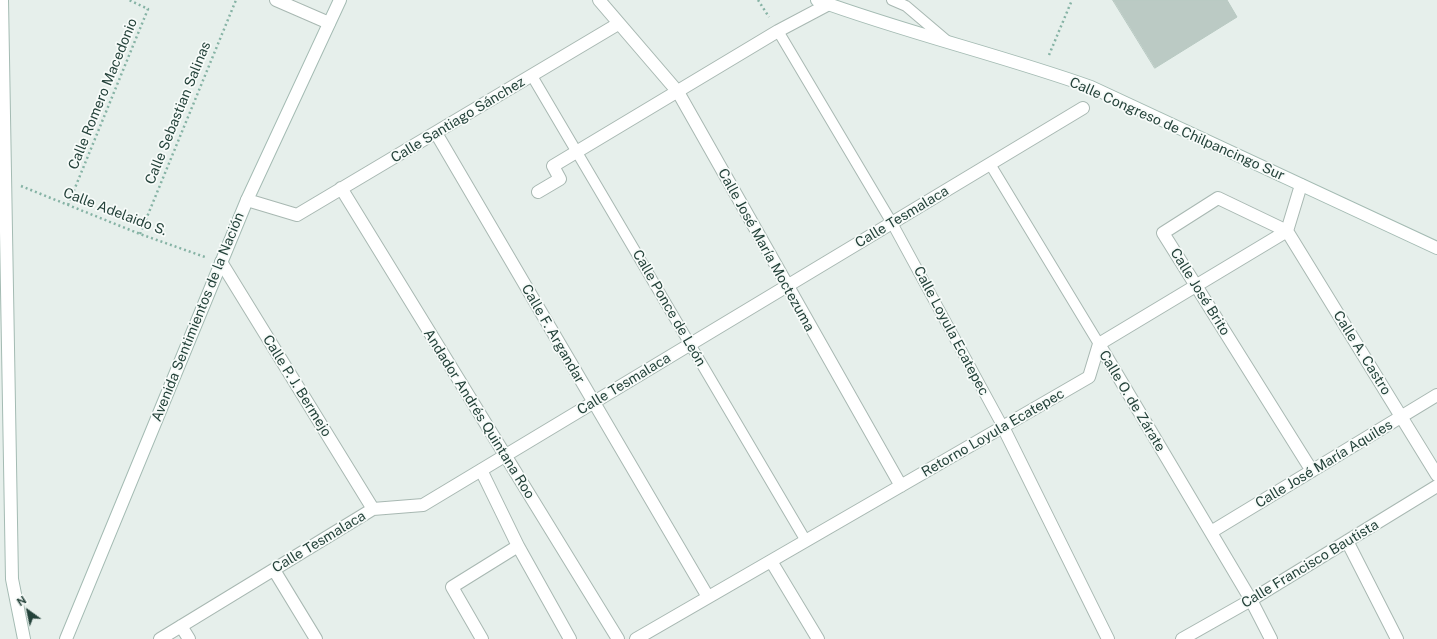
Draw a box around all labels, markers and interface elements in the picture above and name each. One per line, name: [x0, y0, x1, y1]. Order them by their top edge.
street label: Calle Romero Macedonio: [65, 16, 141, 172]
street label: Calle Sebastian Salinas: [142, 39, 214, 187]
street label: Calle Santiago Sánchez: [388, 73, 528, 167]
street label: Calle Congreso de Chilpancingo Sur: [1067, 74, 1287, 184]
street label: Calle José María Moctezuma: [714, 166, 818, 334]
street label: Calle Tesmalaca: [852, 183, 952, 251]
street label: Calle Adelaido S.: [61, 184, 169, 240]
street label: Avenida Sentimientos de la Nación: [148, 210, 248, 424]
street label: Calle José Brito: [1166, 245, 1234, 339]
street label: Calle Ponce de León: [629, 247, 709, 369]
street label: Calle Loyula Ecatepec: [910, 264, 992, 398]
street label: Calle F. Argandar: [518, 281, 588, 387]
street label: Calle A. Castro: [1329, 308, 1395, 398]
street label: Andador Andrés Quintana Roo: [420, 326, 538, 502]
street label: Calle P. J. Bermejo: [259, 332, 335, 440]
street label: Calle O. de Zárate: [1095, 347, 1169, 455]
street label: Calle Tesmalaca: [574, 350, 674, 418]
street label: Retorno Loyula Ecatepec: [919, 385, 1067, 481]
street label: Calle José María Aquiles: [1252, 416, 1396, 512]
street label: Calle Tesmalaca: [269, 508, 369, 576]
street label: Calle Francisco Bautista: [1238, 516, 1382, 612]
north arrow: [8, 591, 48, 631]
text: N: [15, 594, 28, 608]

